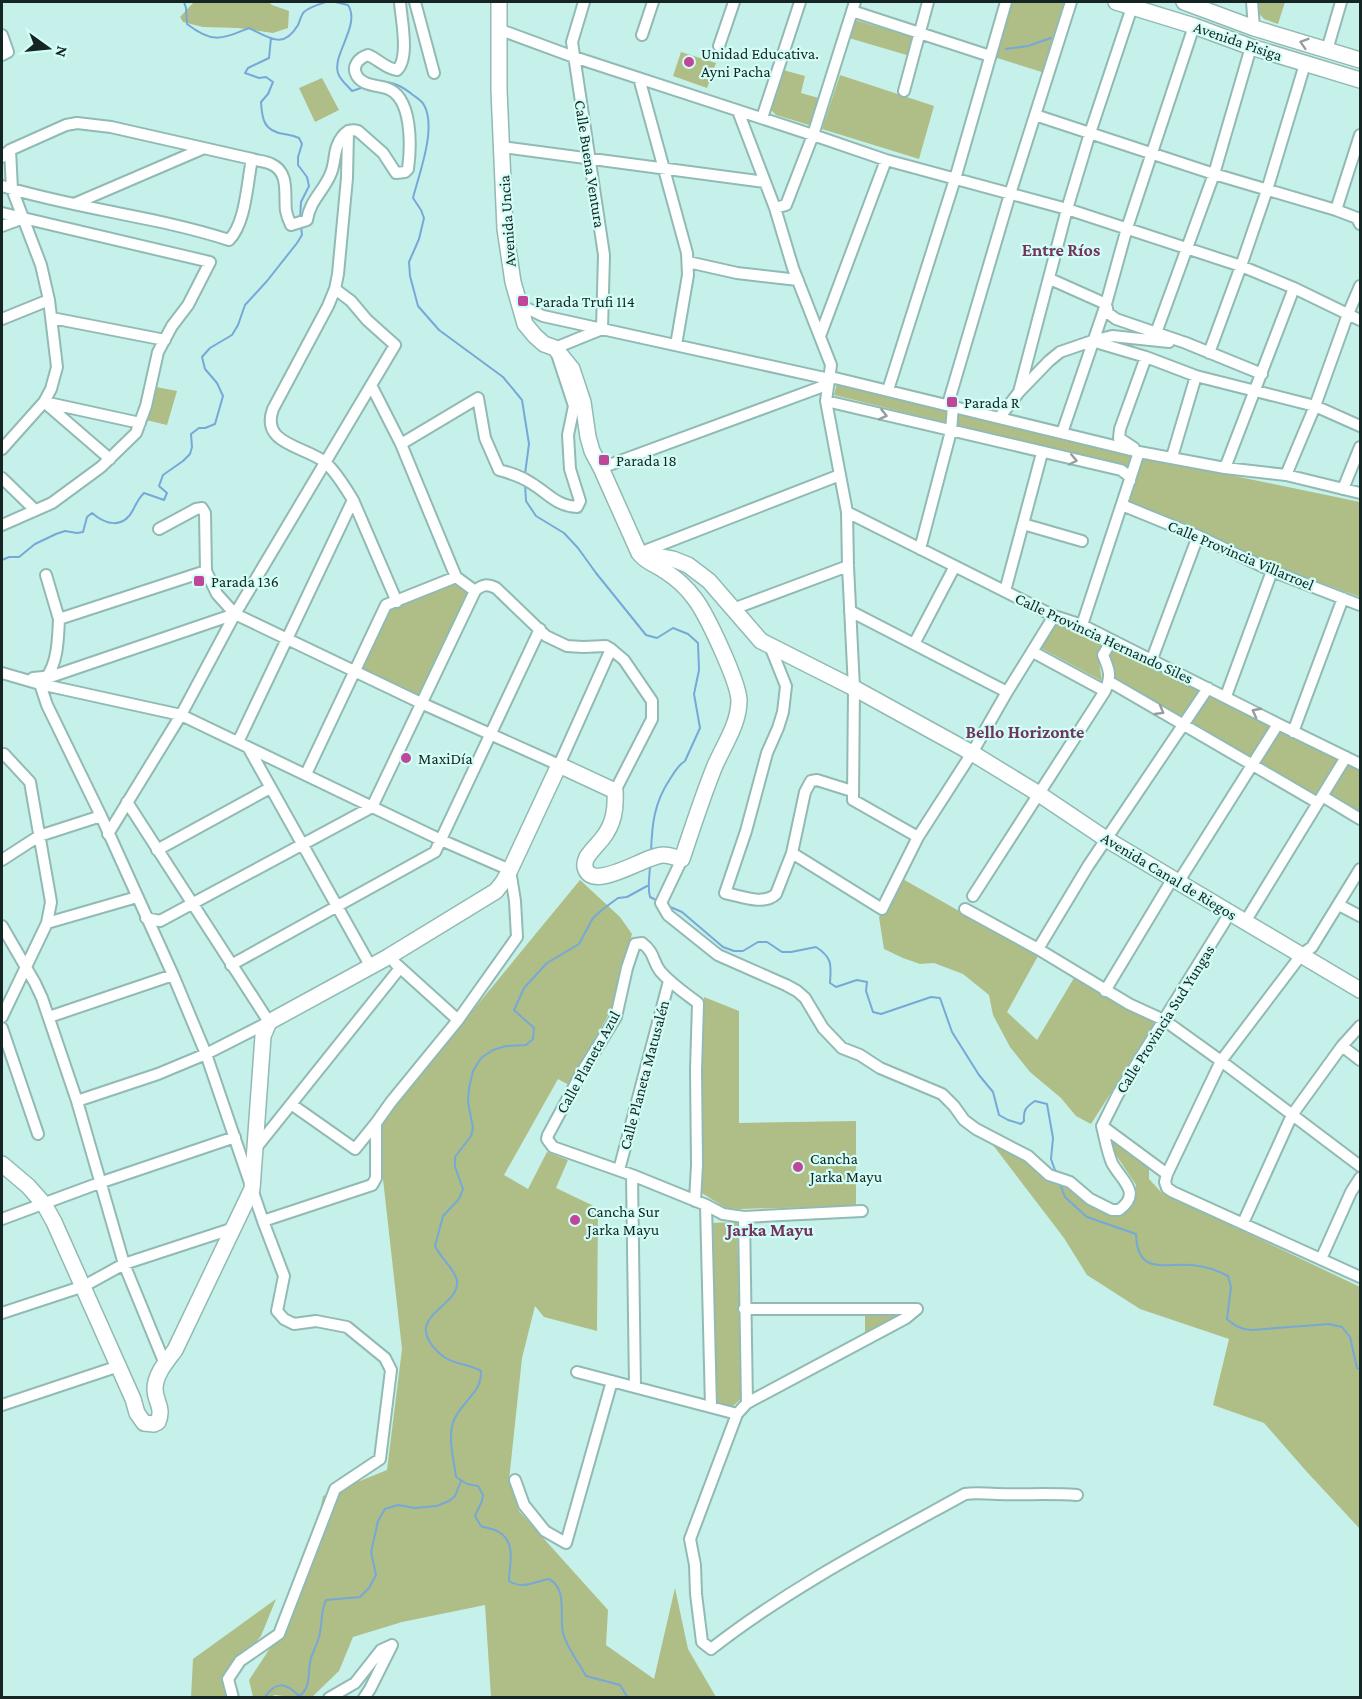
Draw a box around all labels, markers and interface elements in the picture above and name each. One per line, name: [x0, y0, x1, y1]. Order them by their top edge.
north arrow: [18, 18, 78, 78]
street label: Avenida Pisiga: [1191, 18, 1285, 65]
one-way arrow: [1300, 38, 1310, 50]
text: N: [52, 44, 72, 59]
place label: Unidad Educativa. Ayni Pacha: [701, 45, 819, 81]
marker: Unidad Educativa. Ayni Pacha: [682, 55, 696, 69]
street label: Calle Buena Ventura: [572, 99, 609, 230]
street label: Avenida Uncia: [495, 174, 519, 267]
district label: Entre Ríos: [1022, 240, 1100, 260]
place label: Parada Trufi 114: [535, 293, 635, 310]
marker: Parada Trufi 114: [516, 294, 530, 308]
place label: Parada R: [964, 394, 1020, 411]
marker: Parada R: [945, 395, 959, 409]
one-way arrow: [878, 408, 888, 421]
place label: Parada 18: [616, 452, 677, 469]
one-way arrow: [1068, 452, 1078, 465]
marker: Parada 18: [597, 453, 611, 467]
street label: Calle Provincia Villarroel: [1165, 517, 1317, 593]
place label: Parada 136: [211, 573, 279, 590]
marker: Parada 136: [192, 574, 206, 588]
street label: Calle Provincia Hernando Siles: [1012, 589, 1196, 687]
one-way arrow: [1154, 704, 1164, 716]
one-way arrow: [1251, 708, 1262, 720]
district label: Bello Horizonte: [966, 722, 1085, 742]
place label: MaxiDía: [418, 750, 473, 767]
marker: MaxiDía: [399, 751, 413, 765]
street label: Avenida Canal de Riegos: [1098, 829, 1240, 924]
street label: Calle Provincia Sud Yungas: [1112, 942, 1218, 1097]
street label: Calle Planeta Matusalén: [616, 998, 672, 1152]
street label: Calle Planeta Azul: [553, 1008, 623, 1116]
place label: Cancha Jarka Mayu: [808, 1150, 883, 1186]
marker: Cancha Jarka Mayu: [791, 1160, 805, 1174]
place label: Cancha Sur Jarka Mayu: [585, 1203, 660, 1239]
marker: Cancha Sur Jarka Mayu: [568, 1213, 582, 1227]
district label: Jarka Mayu: [725, 1220, 814, 1240]

